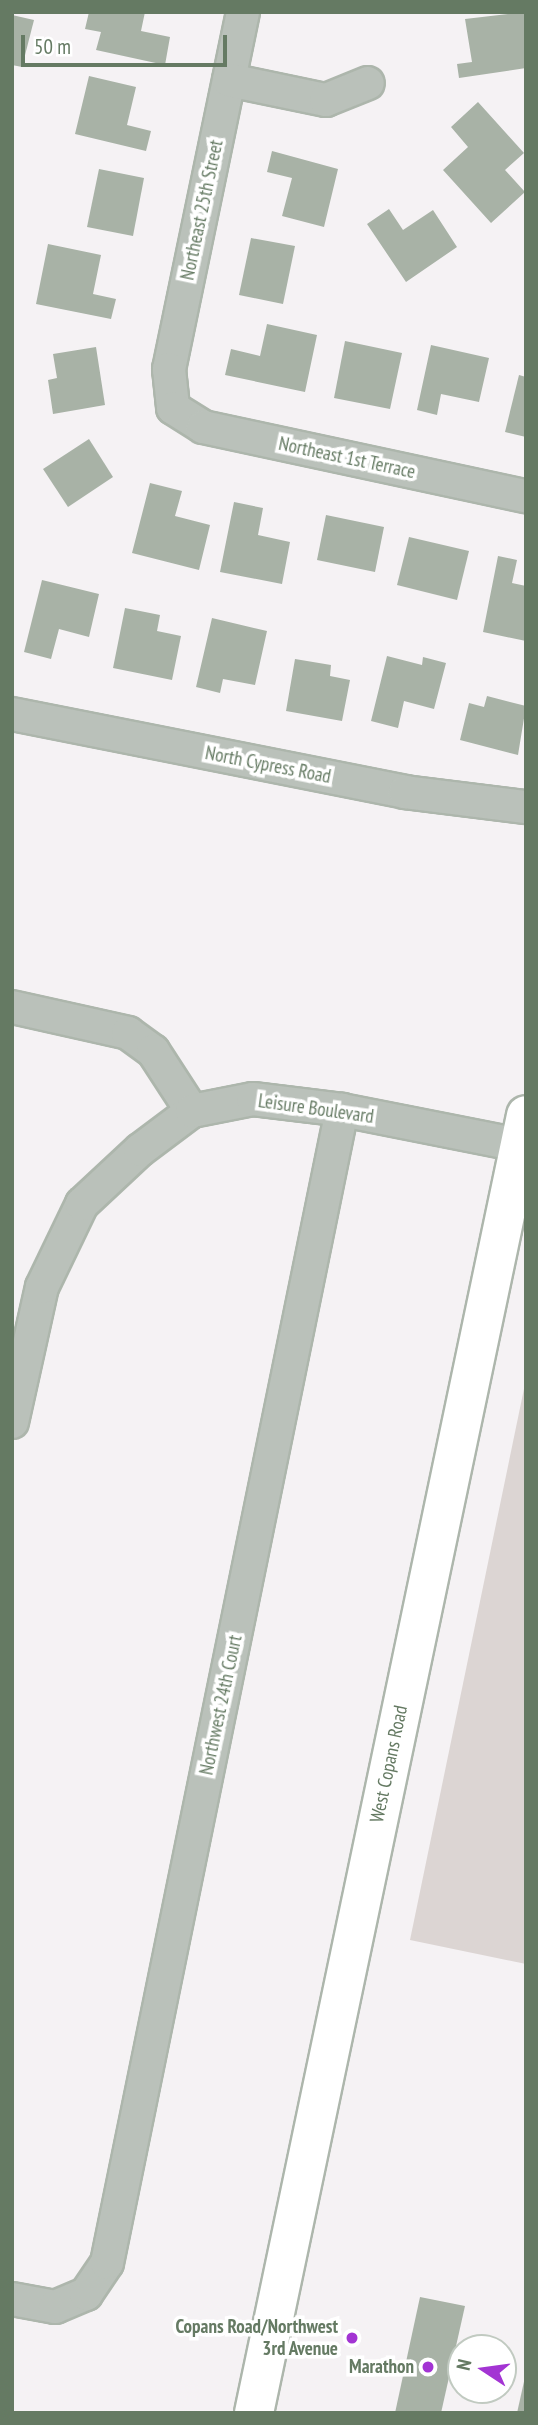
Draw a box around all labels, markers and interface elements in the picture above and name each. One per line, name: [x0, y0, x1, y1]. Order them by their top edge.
scale bar: [24, 21, 231, 65]
text: 50 m: [34, 33, 71, 60]
street label: Northeast 25th Street: [176, 138, 228, 282]
street label: Northeast 1st Terrace: [276, 432, 418, 484]
street label: North Cypress Road: [203, 742, 333, 788]
street label: Leisure Boulevard: [257, 1090, 375, 1128]
street label: Northwest 24th Court: [195, 1633, 247, 1777]
street label: West Copans Road: [365, 1703, 413, 1825]
place label: Copans Road/Northwest 3rd Avenue: [175, 2316, 338, 2360]
marker: Copans Road/Northwest 3rd Avenue: [344, 2330, 360, 2346]
north arrow: [447, 2334, 517, 2404]
place label: Marathon: [349, 2356, 414, 2378]
text: N: [451, 2357, 476, 2372]
marker: Marathon: [420, 2359, 436, 2375]

